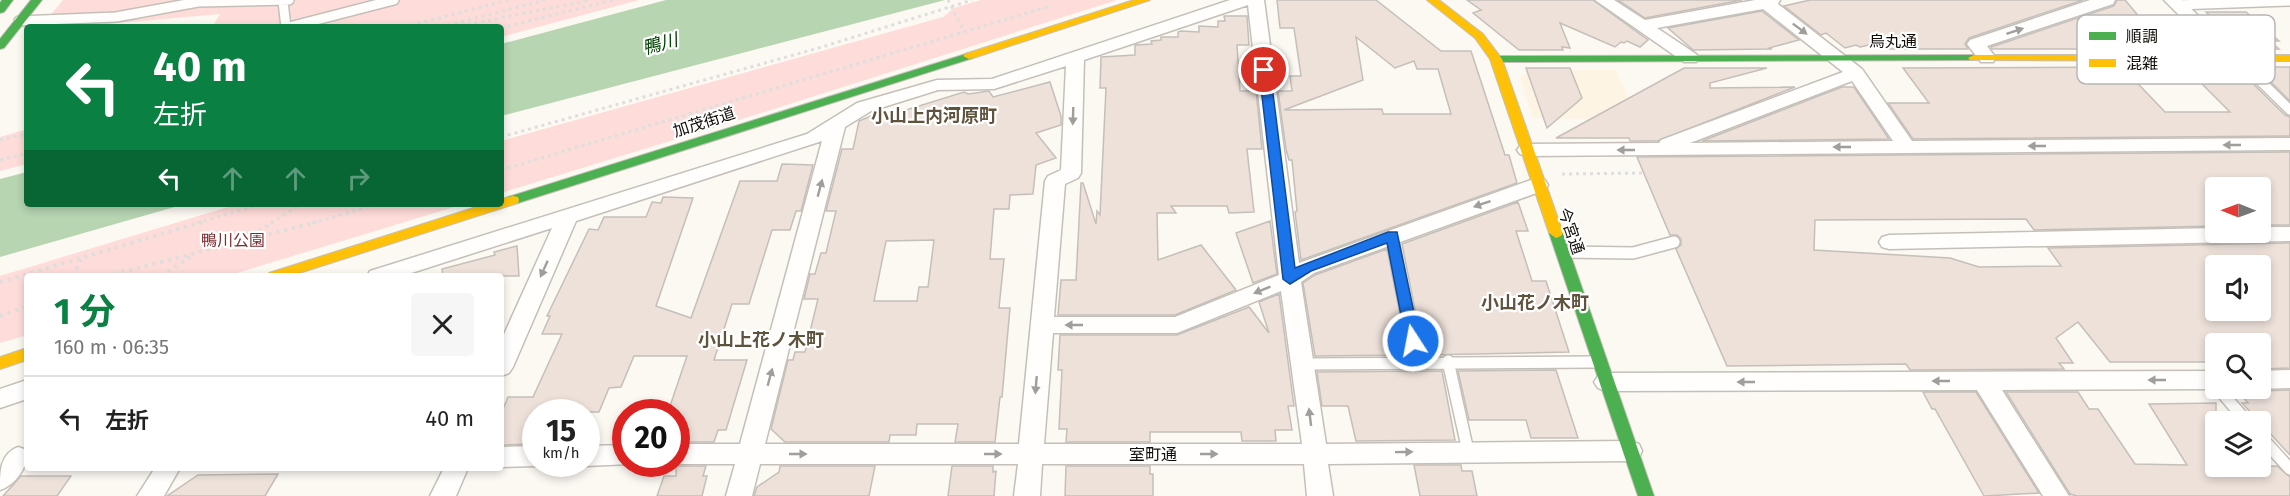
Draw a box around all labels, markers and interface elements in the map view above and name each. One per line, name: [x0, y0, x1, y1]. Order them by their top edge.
legend: [2077, 15, 2275, 84]
one-way arrow: [1792, 22, 1808, 35]
one-way arrow: [2006, 26, 2024, 35]
text: 順調: [2126, 27, 2158, 46]
water label: 鴨川: [640, 28, 682, 59]
street label: 烏丸通: [1869, 32, 1917, 51]
text: 40 m: [153, 42, 247, 92]
pin: [1238, 44, 1289, 95]
icon: left: [54, 48, 132, 126]
icon: arrive: [1247, 53, 1280, 86]
text: 混雑: [2126, 54, 2158, 73]
text: 左折: [153, 99, 207, 131]
street label: 加茂街道: [671, 103, 737, 141]
district label: 小山上内河原町: [871, 105, 997, 127]
one-way arrow: [1068, 107, 1078, 126]
one-way arrow: [2222, 140, 2241, 150]
one-way arrow: [2027, 141, 2046, 151]
one-way arrow: [1832, 142, 1851, 152]
one-way arrow: [1616, 145, 1635, 155]
icon: left: [153, 162, 186, 195]
icon: ahead: [216, 162, 249, 195]
icon: ahead: [279, 162, 312, 195]
icon: right: [342, 162, 375, 195]
north arrow: [2205, 177, 2271, 243]
map controls: [2205, 177, 2271, 477]
one-way arrow: [815, 179, 825, 197]
one-way arrow: [1473, 200, 1491, 210]
street label: 今宮通: [1554, 205, 1588, 257]
park label: 鴨川公園: [201, 231, 265, 250]
button: sound: [2205, 255, 2271, 321]
one-way arrow: [540, 260, 549, 277]
one-way arrow: [1253, 286, 1271, 295]
text: 1 分: [54, 290, 115, 334]
district label: 小山花ノ木町: [1481, 292, 1589, 314]
button: close: [411, 293, 474, 356]
position arrow: [1381, 309, 1445, 373]
one-way arrow: [1064, 320, 1083, 330]
district label: 小山上花ノ木町: [698, 329, 824, 351]
button: search: [2205, 333, 2271, 399]
text: 160 m · 06:35: [54, 335, 169, 359]
one-way arrow: [766, 368, 775, 386]
one-way arrow: [1031, 375, 1041, 394]
one-way arrow: [2148, 375, 2167, 385]
one-way arrow: [1932, 376, 1951, 386]
one-way arrow: [1737, 377, 1756, 387]
speed limit sign: 20: [612, 399, 690, 477]
icon: left: [54, 402, 87, 435]
text: 40 m: [425, 405, 474, 432]
text: 左折: [105, 407, 149, 434]
one-way arrow: [1305, 408, 1315, 427]
button: layers: [2205, 411, 2271, 477]
text: 15: [546, 413, 576, 449]
text: km/h: [542, 444, 580, 462]
street label: 室町通: [1129, 445, 1177, 464]
one-way arrow: [1394, 448, 1413, 457]
one-way arrow: [788, 449, 807, 459]
one-way arrow: [983, 449, 1002, 459]
one-way arrow: [1199, 449, 1218, 459]

